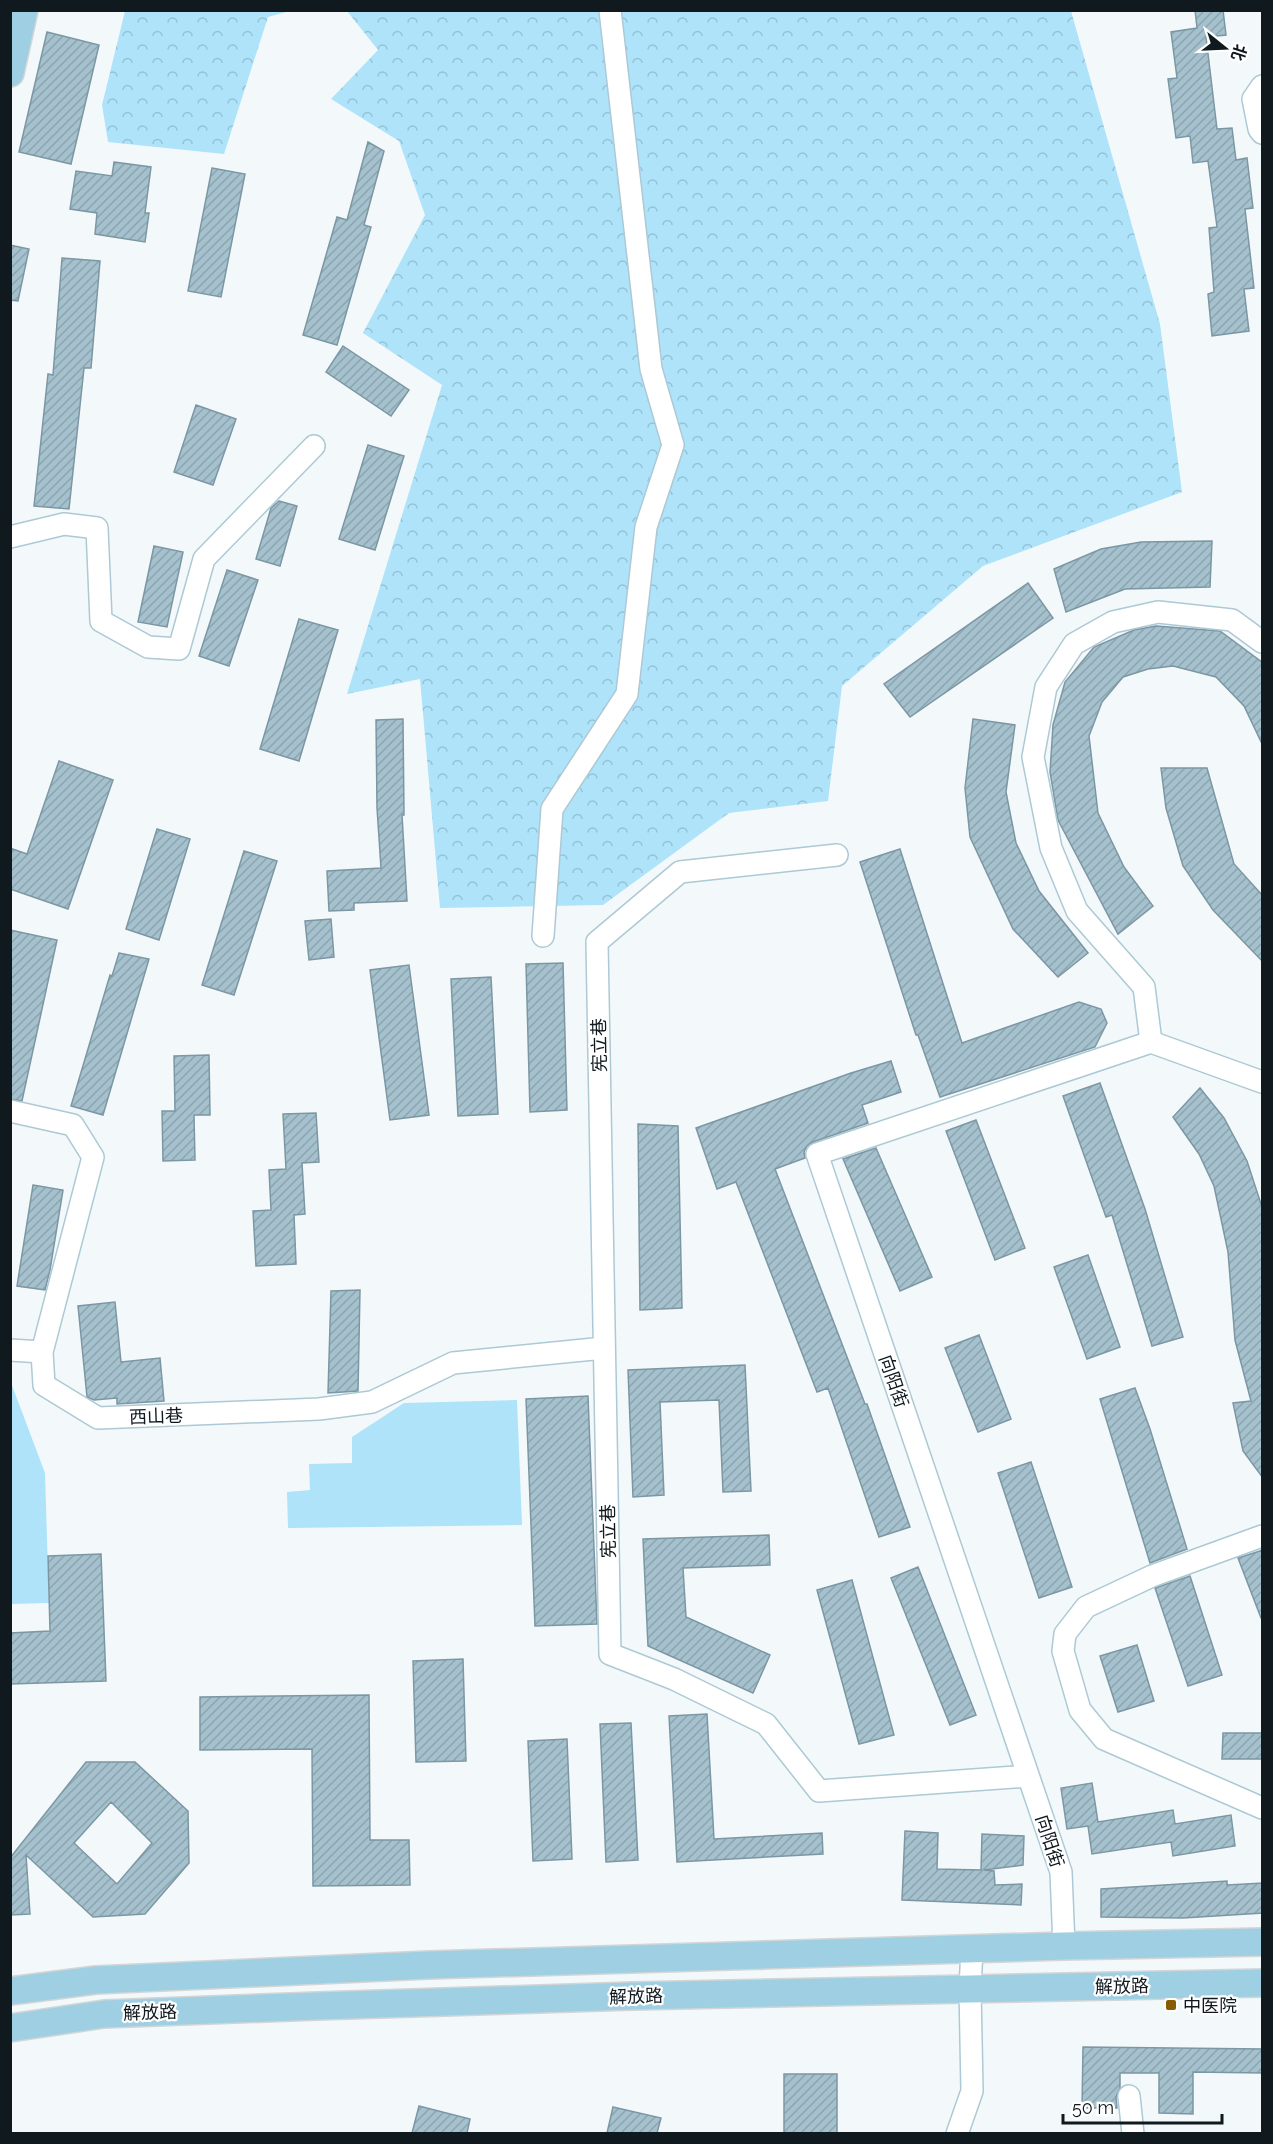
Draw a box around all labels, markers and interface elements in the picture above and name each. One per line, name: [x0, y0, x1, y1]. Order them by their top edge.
north arrow: [1195, 18, 1255, 78]
text: 北: [1227, 42, 1250, 63]
street label: 宪立巷: [588, 1018, 610, 1072]
street label: 向阳街: [875, 1352, 913, 1410]
street label: 西山巷: [129, 1405, 183, 1427]
street label: 宪立巷: [597, 1504, 619, 1558]
street label: 向阳街: [1032, 1812, 1068, 1870]
street label: 解放路: [1095, 1975, 1149, 1997]
street label: 解放路: [609, 1985, 663, 2007]
place label: 中医院: [1183, 1995, 1237, 2016]
marker: 中医院: [1164, 1998, 1178, 2012]
street label: 解放路: [123, 2001, 177, 2023]
scale bar: [1063, 2087, 1222, 2125]
text: 50 m: [1072, 2097, 1114, 2118]

